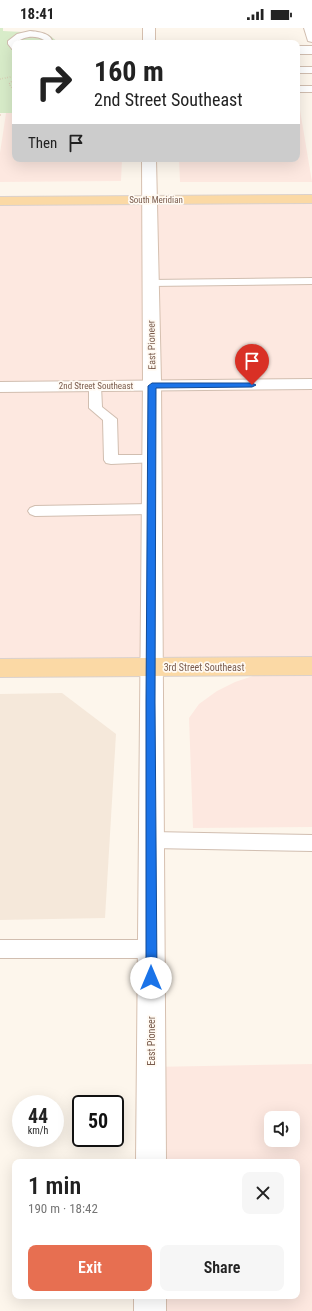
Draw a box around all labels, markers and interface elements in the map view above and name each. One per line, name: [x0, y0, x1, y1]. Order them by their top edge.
text: 18:41: [20, 5, 54, 23]
text: 160 m: [94, 55, 164, 88]
icon: right: [28, 56, 80, 108]
text: 2nd Street Southeast: [94, 89, 243, 110]
icon: arrive: [65, 132, 87, 154]
text: Then: [28, 134, 57, 152]
street label: South Meridian: [129, 195, 183, 205]
street label: East Pioneer: [146, 320, 157, 370]
pin: [235, 344, 269, 385]
icon: arrive: [241, 350, 263, 372]
street label: 2nd Street Southeast: [59, 381, 133, 391]
street label: 3rd Street Southeast: [164, 662, 244, 673]
position arrow: [130, 957, 172, 999]
street label: East Pioneer: [146, 1016, 157, 1066]
speed limit sign: 50: [72, 1095, 124, 1147]
text: 44: [28, 1104, 48, 1128]
map controls: [264, 1111, 300, 1147]
button: sound: [264, 1111, 300, 1147]
text: km/h: [28, 1125, 48, 1136]
text: 1 min: [28, 1172, 81, 1200]
button: close: [242, 1172, 284, 1214]
text: 190 m · 18:42: [28, 1201, 98, 1216]
button: Exit: [28, 1245, 152, 1291]
button: Share: [160, 1245, 284, 1291]

